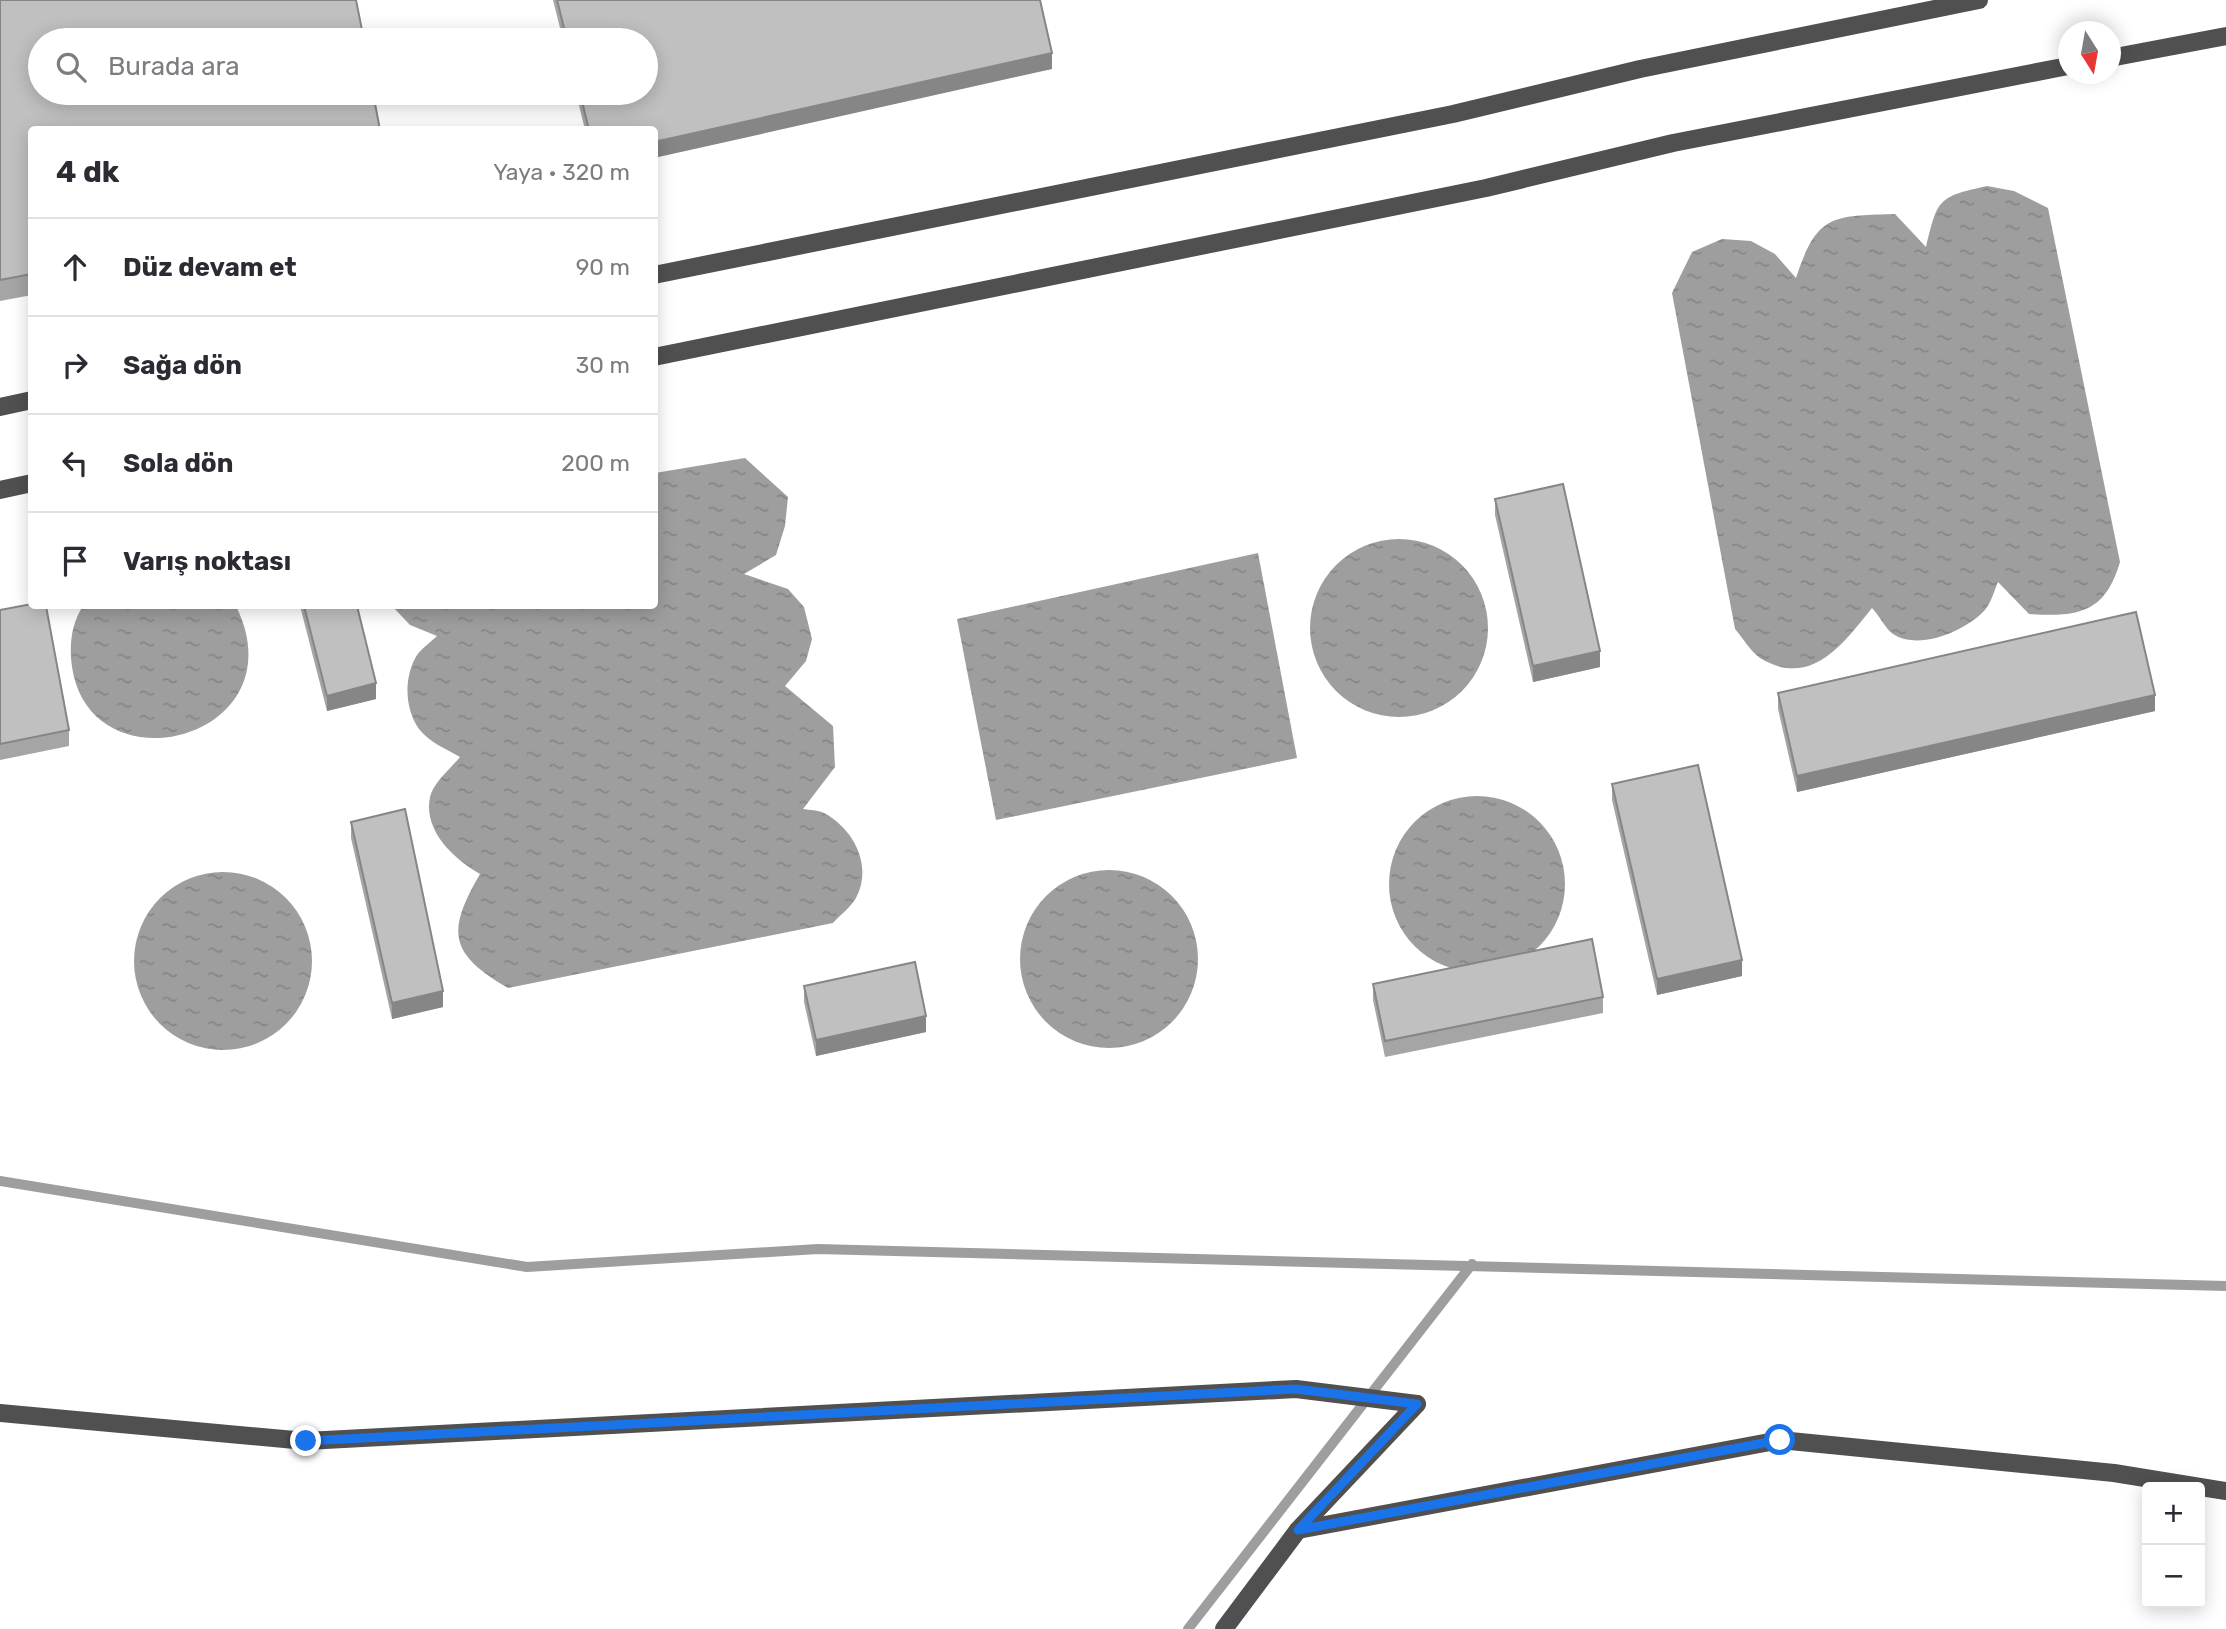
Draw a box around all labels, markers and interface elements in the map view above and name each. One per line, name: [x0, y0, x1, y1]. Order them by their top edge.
north arrow: [2058, 21, 2121, 84]
search box: [28, 28, 658, 105]
icon: search: [52, 48, 90, 86]
text: Burada ara: [108, 51, 240, 82]
text: 4 dk: [56, 154, 119, 190]
text: Yaya · 320 m: [493, 158, 630, 186]
icon: ahead: [56, 248, 94, 286]
text: Düz devam et: [123, 252, 297, 283]
text: 90 m: [576, 253, 630, 281]
icon: right: [56, 346, 94, 384]
text: Sağa dön: [123, 350, 242, 381]
text: 30 m: [575, 351, 630, 379]
icon: left: [56, 444, 94, 482]
text: Sola dön: [123, 448, 233, 479]
text: 200 m: [561, 449, 630, 477]
icon: arrive: [56, 542, 94, 580]
text: Varış noktası: [123, 546, 291, 577]
route start: [1764, 1424, 1795, 1455]
route end: [290, 1425, 321, 1456]
map controls: [2142, 1482, 2205, 1608]
button: +: [2142, 1482, 2205, 1545]
button: −: [2142, 1545, 2205, 1608]

